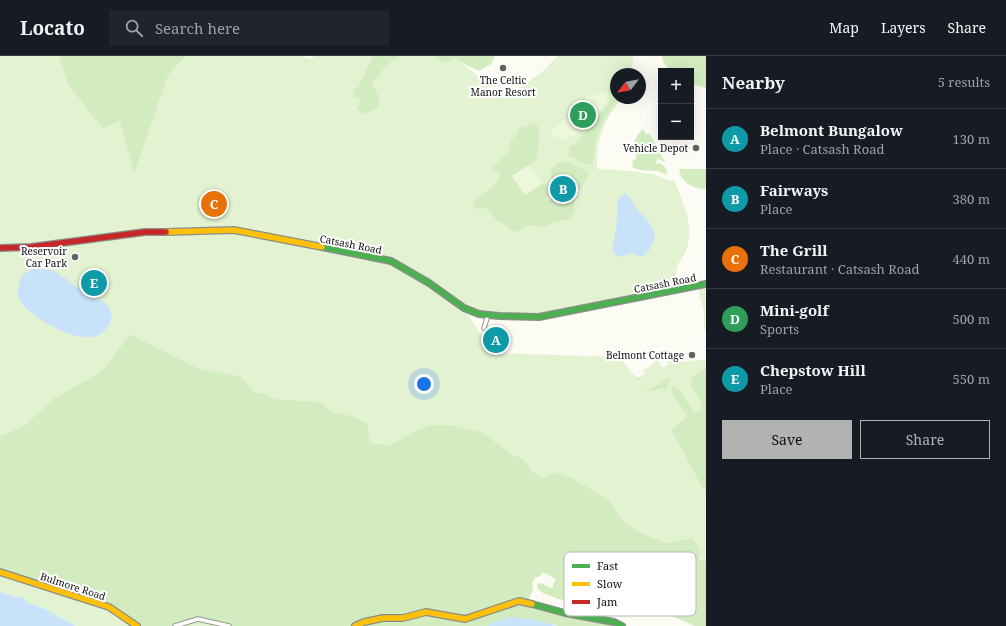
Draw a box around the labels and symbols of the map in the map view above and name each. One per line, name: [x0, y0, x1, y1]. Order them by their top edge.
marker: The Celtic Manor Resort: [498, 63, 508, 73]
north arrow: [610, 68, 646, 104]
place label: The Celtic Manor Resort: [471, 73, 536, 99]
pin: D: [570, 100, 596, 130]
place label: Vehicle Depot: [623, 141, 688, 155]
marker: Vehicle Depot: [691, 143, 701, 153]
pin: B: [550, 174, 576, 204]
pin: C: [201, 189, 227, 219]
street label: Catsash Road: [319, 231, 383, 257]
place label: Reservoir Car Park: [21, 244, 67, 270]
marker: Reservoir Car Park: [70, 252, 80, 262]
pin: E: [81, 268, 107, 298]
street label: Catsash Road: [633, 270, 697, 296]
pin: A: [483, 325, 509, 355]
place label: Belmont Cottage: [606, 348, 684, 362]
marker: Belmont Cottage: [687, 350, 697, 360]
your location: [414, 374, 434, 394]
legend: [564, 552, 696, 616]
text: Fast: [597, 558, 618, 573]
street label: Bulmore Road: [39, 569, 107, 603]
text: Slow: [597, 576, 623, 591]
text: Jam: [596, 594, 618, 609]

